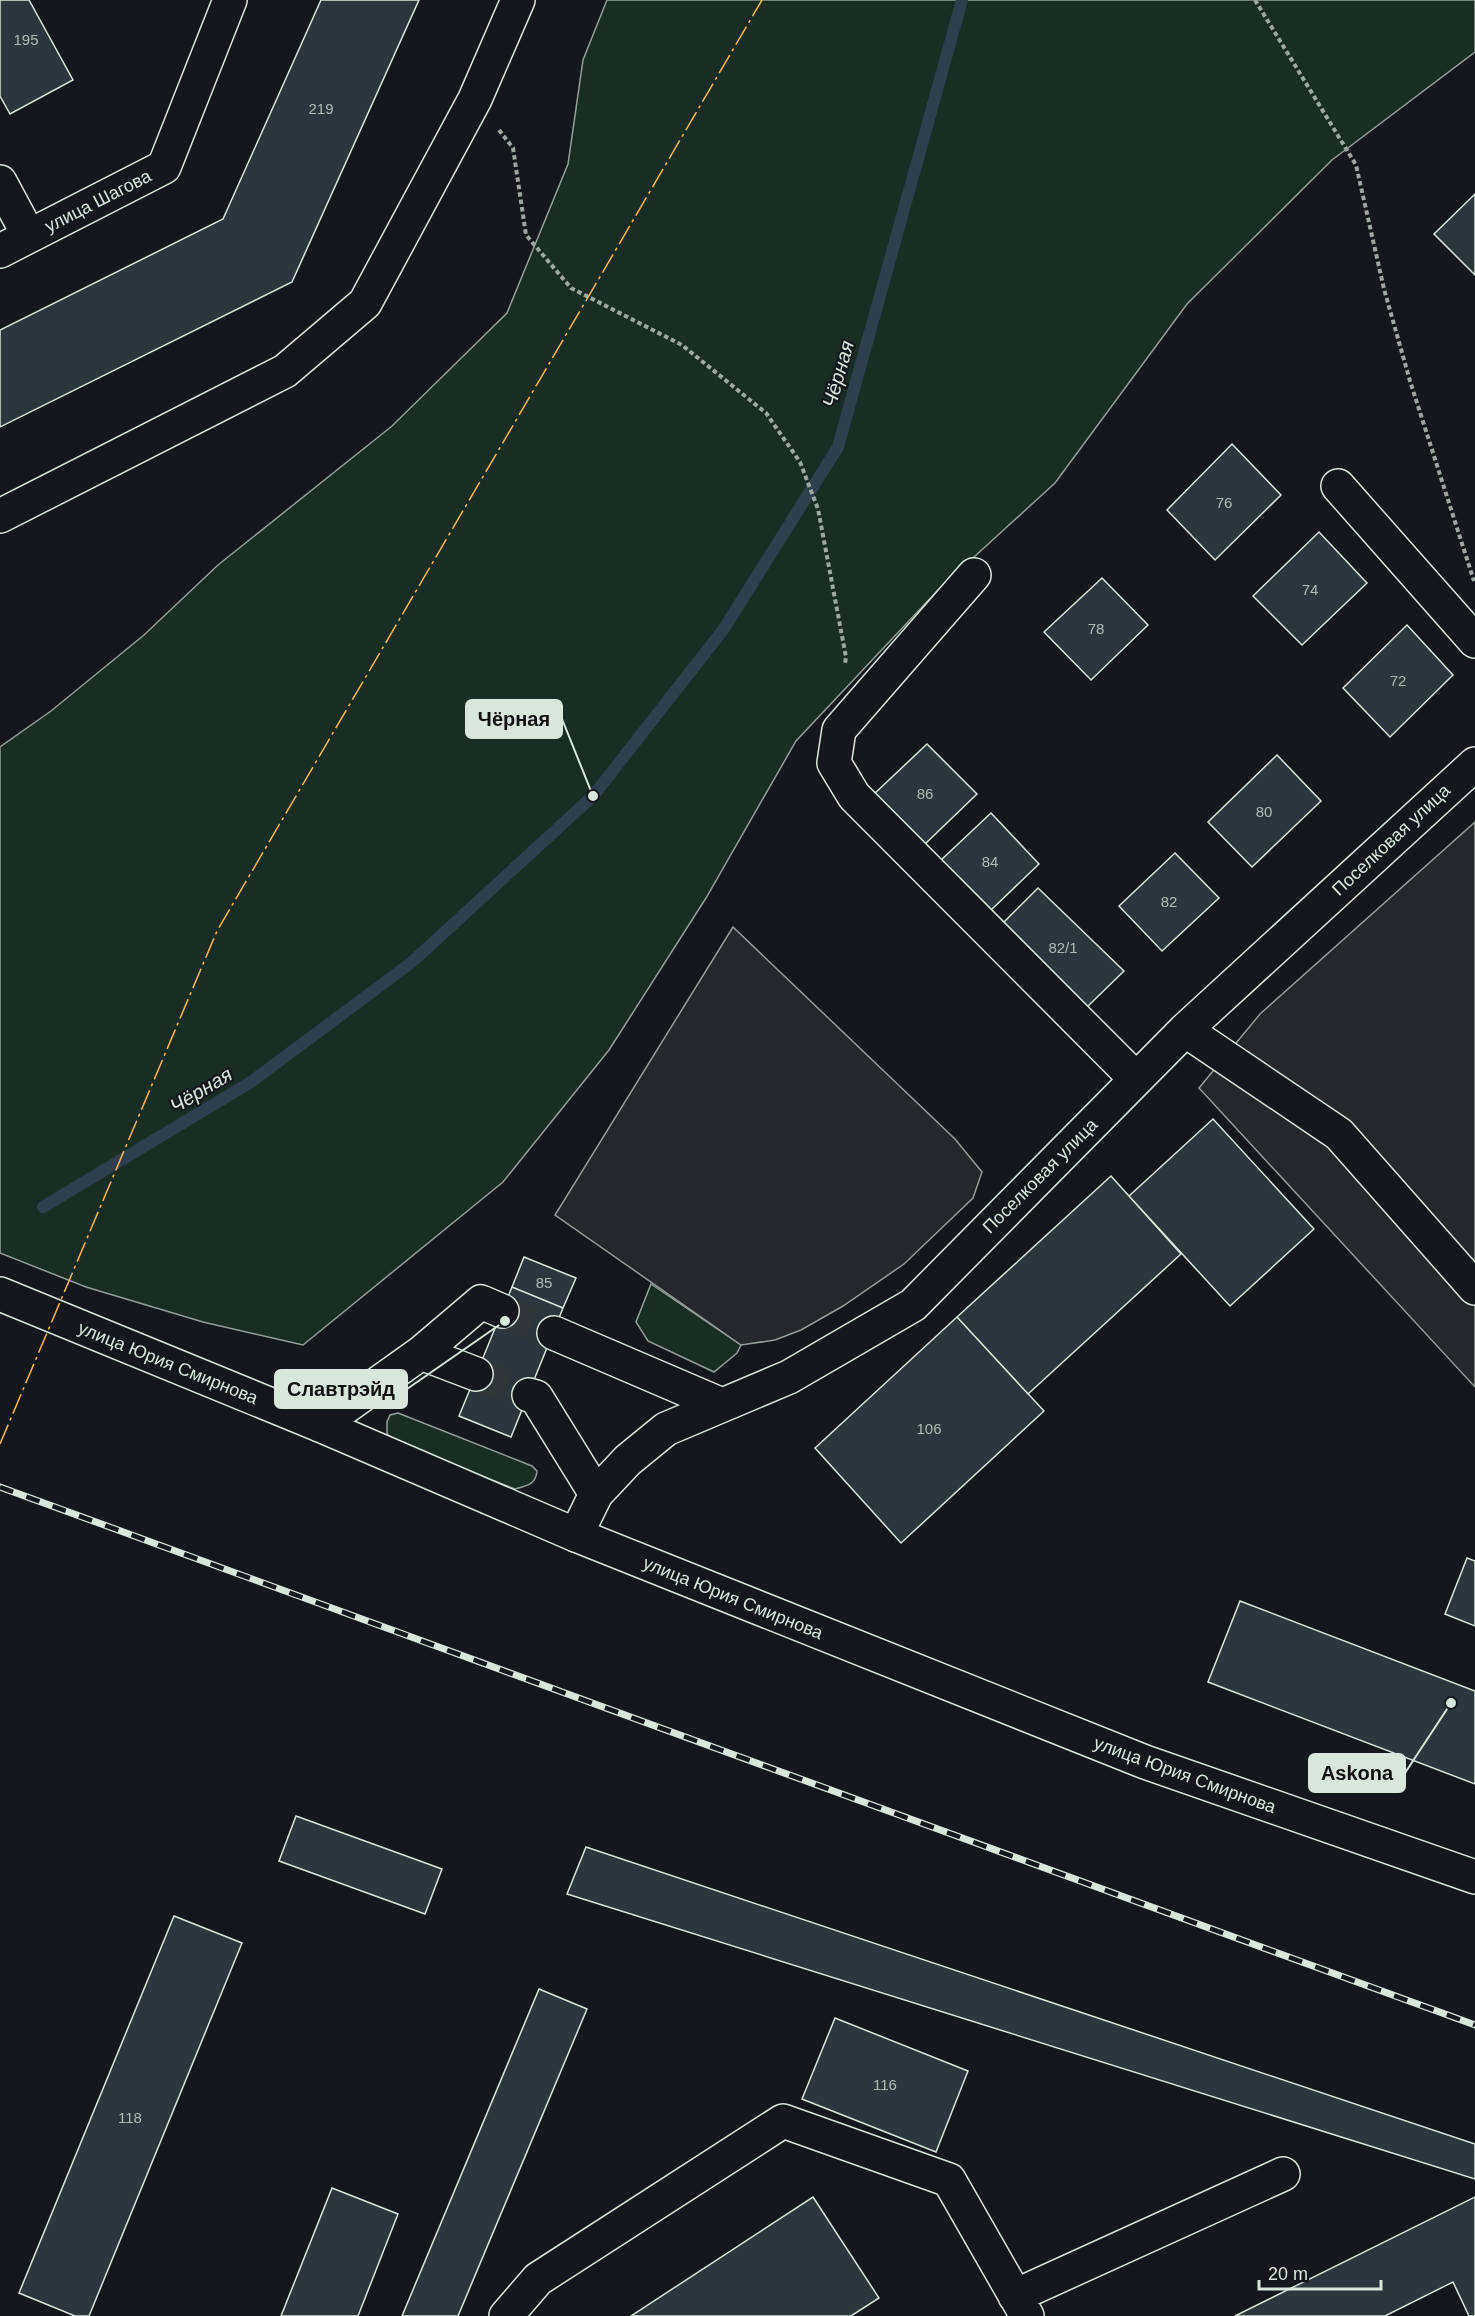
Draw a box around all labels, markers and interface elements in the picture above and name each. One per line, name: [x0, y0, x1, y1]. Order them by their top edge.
house number: 195: [13, 31, 39, 48]
house number: 219: [308, 100, 334, 117]
street label: улица Шагова: [42, 165, 155, 236]
water label: Чёрная: [818, 338, 858, 410]
house number: 76: [1216, 494, 1232, 511]
house number: 74: [1302, 581, 1318, 598]
house number: 78: [1088, 620, 1104, 637]
house number: 72: [1390, 672, 1406, 689]
callout: Чёрная: [466, 700, 562, 738]
text: Чёрная: [478, 708, 550, 730]
street label: Поселковая улица: [1328, 780, 1455, 900]
house number: 86: [917, 785, 933, 802]
house number: 80: [1256, 803, 1272, 820]
house number: 84: [982, 853, 998, 870]
house number: 82: [1161, 893, 1177, 910]
house number: 82/1: [1048, 939, 1078, 956]
water label: Чёрная: [166, 1063, 236, 1117]
street label: Поселковая улица: [979, 1114, 1102, 1237]
house number: 85: [536, 1274, 552, 1291]
street label: улица Юрия Смирнова: [75, 1318, 262, 1409]
callout: Славтрэйд: [275, 1370, 407, 1408]
text: Славтрэйд: [287, 1378, 395, 1400]
house number: 106: [916, 1420, 942, 1437]
street label: улица Юрия Смирнова: [640, 1553, 827, 1644]
street label: улица Юрия Смирнова: [1091, 1733, 1280, 1818]
callout: Askona: [1309, 1754, 1405, 1792]
text: Askona: [1321, 1762, 1394, 1784]
house number: 116: [873, 2076, 897, 2093]
house number: 118: [118, 2109, 142, 2126]
scale bar: [1259, 2253, 1380, 2291]
text: 20 m: [1268, 2264, 1308, 2284]

